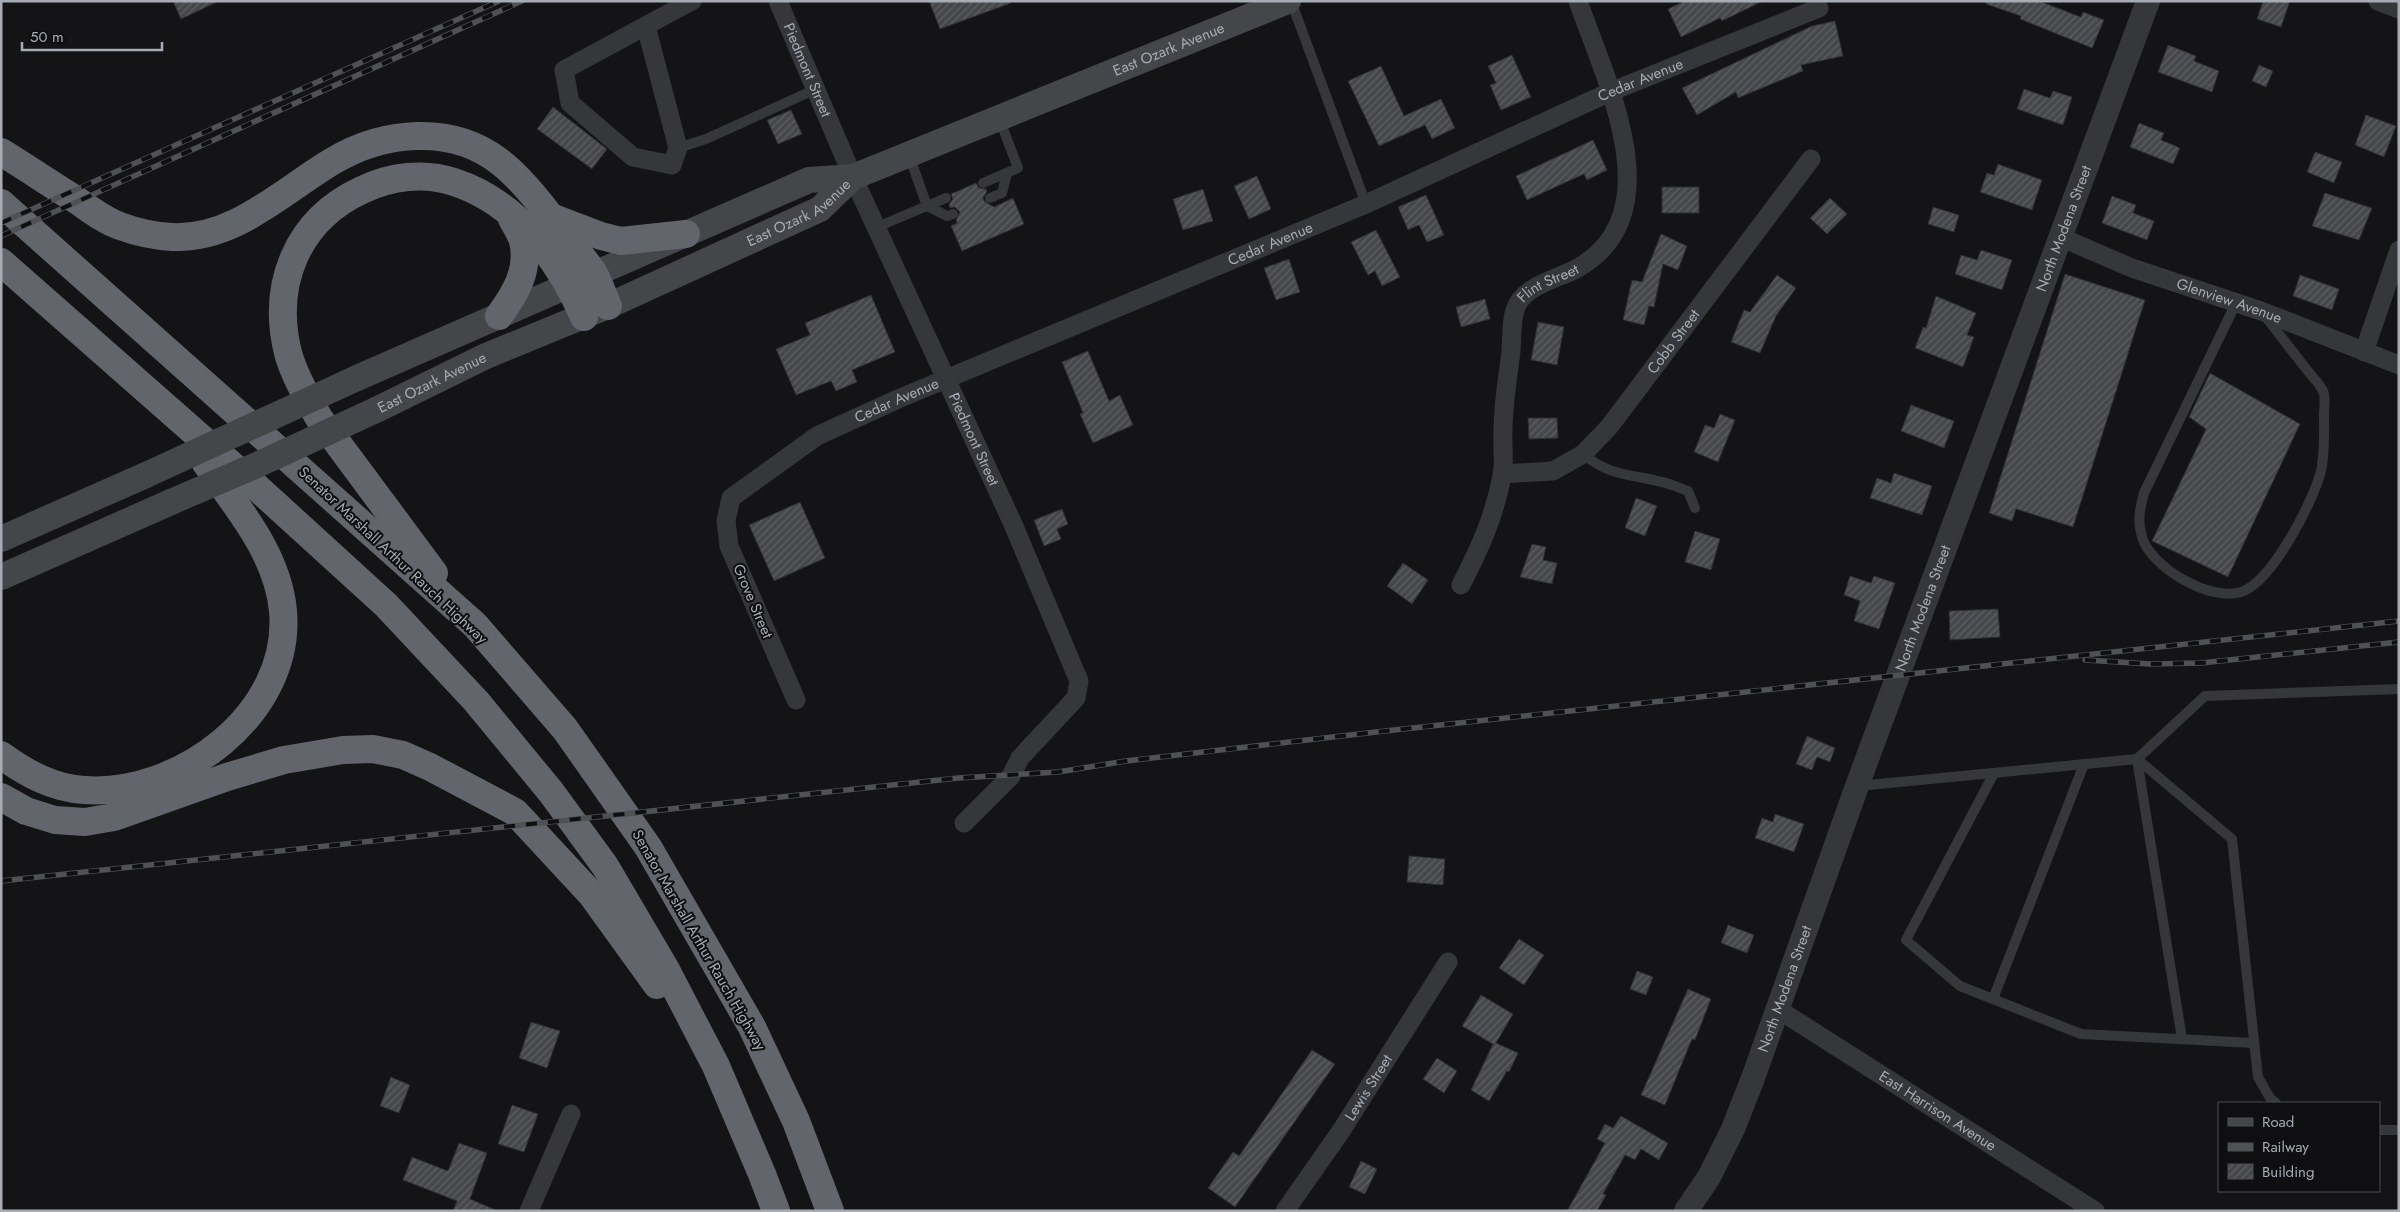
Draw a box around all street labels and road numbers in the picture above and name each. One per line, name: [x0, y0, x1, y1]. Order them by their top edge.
street label: East Ozark Avenue: [1109, 17, 1228, 82]
street label: Piedmont Street: [778, 20, 837, 121]
street label: Cedar Avenue: [1594, 53, 1687, 107]
street label: North Modena Street: [2030, 162, 2097, 295]
street label: East Ozark Avenue: [743, 174, 856, 252]
street label: Cedar Avenue: [1224, 216, 1316, 271]
street label: Flint Street: [1512, 258, 1583, 308]
street label: Glenview Avenue: [2174, 273, 2285, 329]
street label: Cobb Street: [1642, 304, 1705, 379]
street label: East Ozark Avenue: [374, 346, 490, 419]
street label: Cedar Avenue: [851, 372, 943, 428]
street label: Piedmont Street: [943, 389, 1005, 490]
street label: Senator Marshall Arthur Rauch Highway: [294, 461, 493, 649]
street label: North Modena Street: [1889, 542, 1956, 675]
street label: Grove Street: [727, 560, 779, 642]
street label: Senator Marshall Arthur Rauch Highway: [627, 826, 772, 1055]
street label: North Modena Street: [1752, 922, 1818, 1055]
street label: Lewis Street: [1339, 1050, 1398, 1125]
street label: East Harrison Avenue: [1875, 1065, 2001, 1157]

